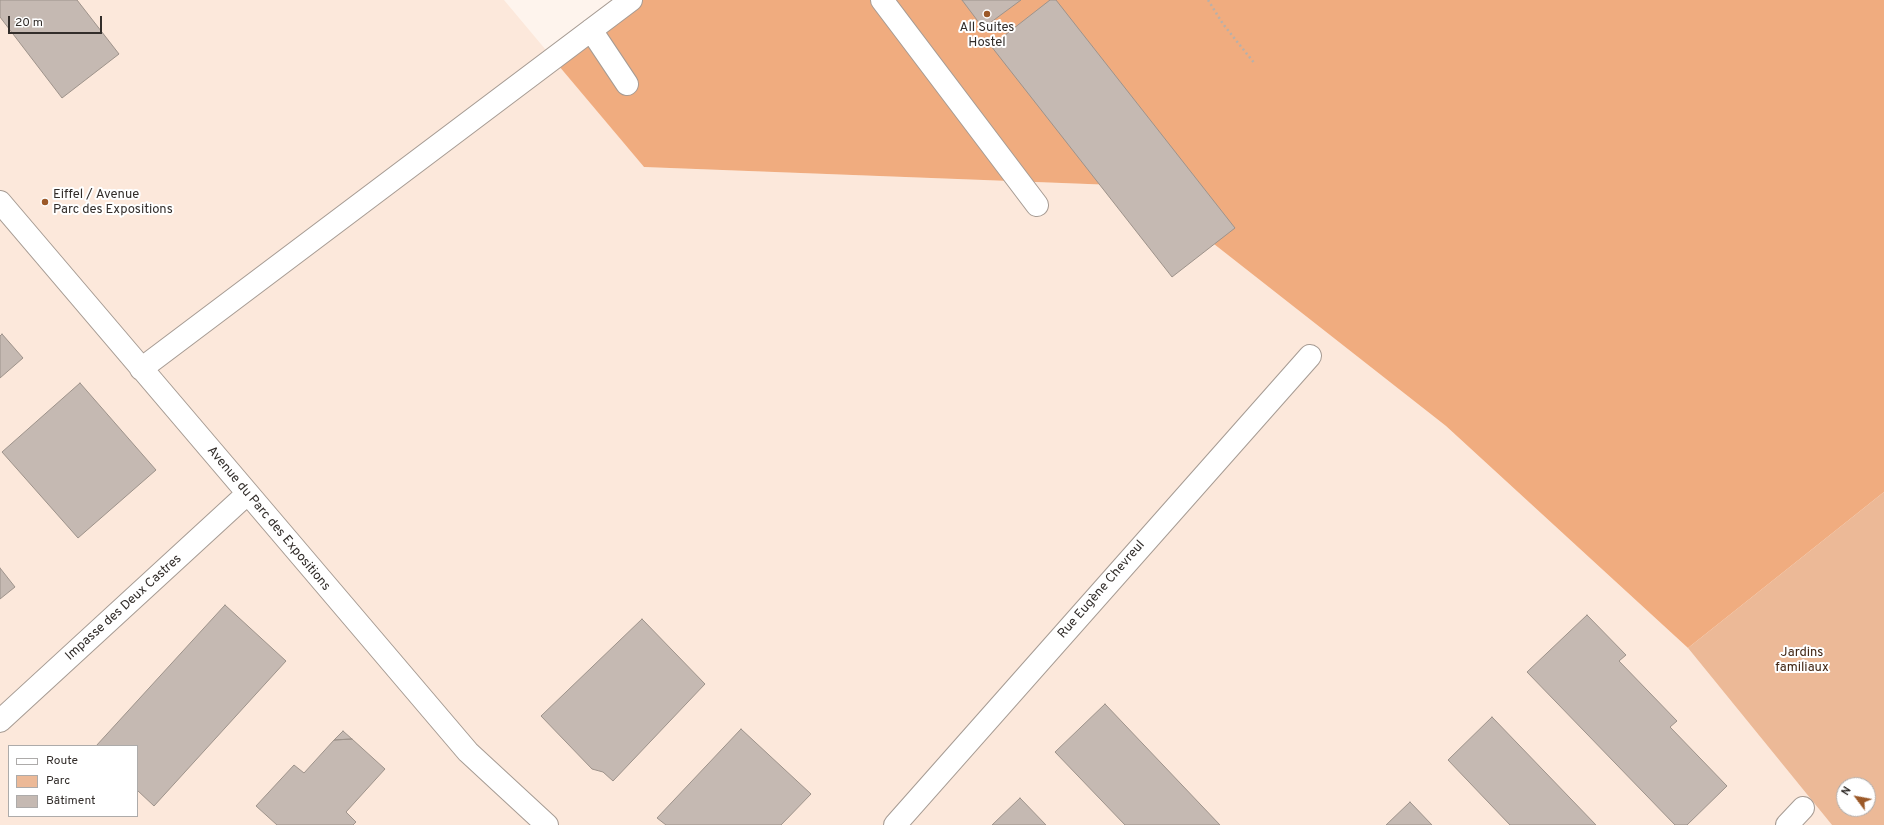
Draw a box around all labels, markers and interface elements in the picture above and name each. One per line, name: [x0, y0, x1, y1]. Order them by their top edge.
scale bar: [10, 8, 104, 34]
marker: All Suites Hostel: [982, 9, 992, 19]
text: 20 m: [15, 15, 43, 31]
place label: All Suites Hostel: [960, 20, 1014, 51]
place label: Eiffel / Avenue Parc des Expositions: [53, 187, 173, 218]
marker: Eiffel / Avenue Parc des Expositions: [40, 197, 50, 207]
street label: Avenue du Parc des Expositions: [203, 444, 333, 594]
street label: Rue Eugène Chevreul: [1055, 538, 1149, 642]
street label: Impasse des Deux Castres: [63, 552, 185, 664]
park label: Jardins familiaux: [1775, 645, 1829, 676]
legend: [8, 745, 138, 817]
text: Route: [46, 753, 78, 769]
text: Parc: [46, 773, 70, 789]
north arrow: [1836, 777, 1876, 817]
text: N: [1839, 784, 1855, 798]
text: Bâtiment: [46, 793, 96, 809]

